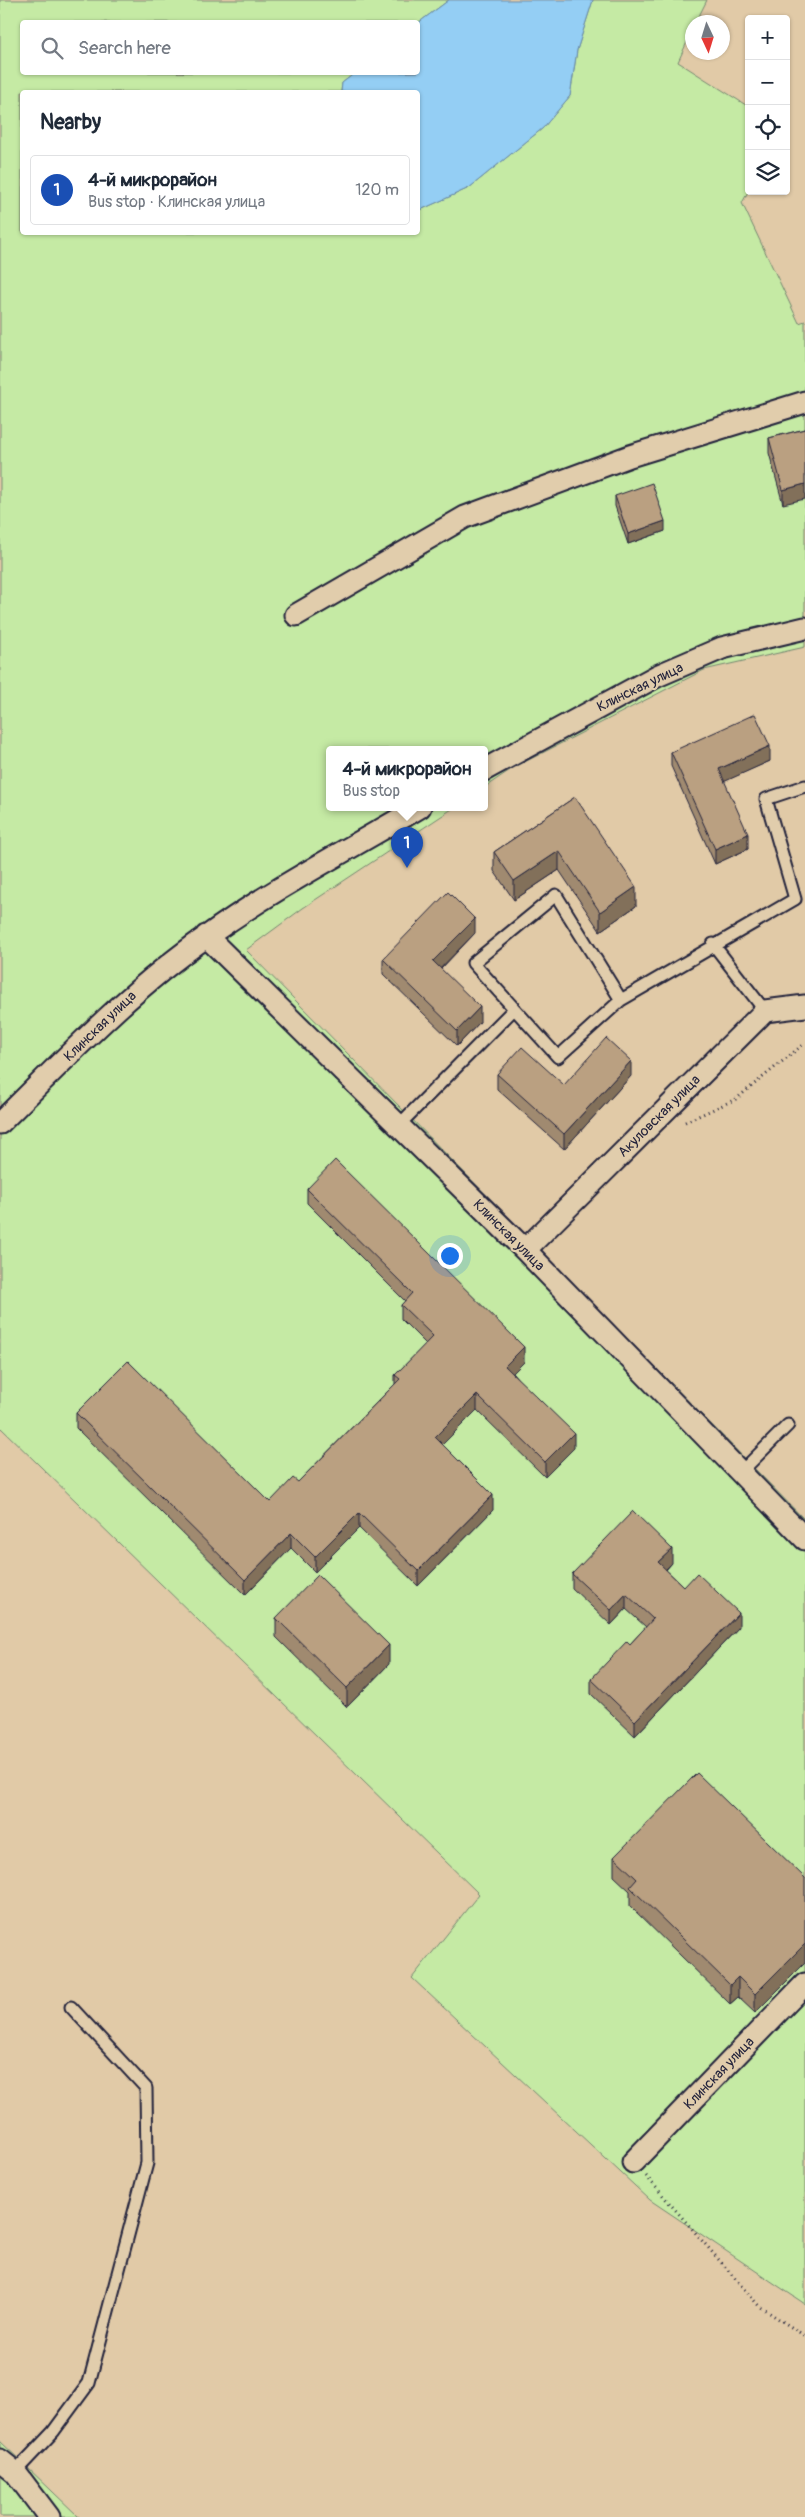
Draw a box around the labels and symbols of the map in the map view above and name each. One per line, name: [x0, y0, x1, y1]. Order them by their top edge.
north arrow: [685, 15, 730, 60]
street label: Клинская улица: [594, 659, 686, 715]
pin: 1: [391, 827, 423, 868]
street label: Клинская улица: [60, 987, 140, 1065]
street label: Акуловская улица: [614, 1071, 704, 1161]
street label: Клинская улица: [470, 1196, 548, 1274]
your location: [437, 1243, 463, 1269]
street label: Клинская улица: [680, 2033, 758, 2113]

